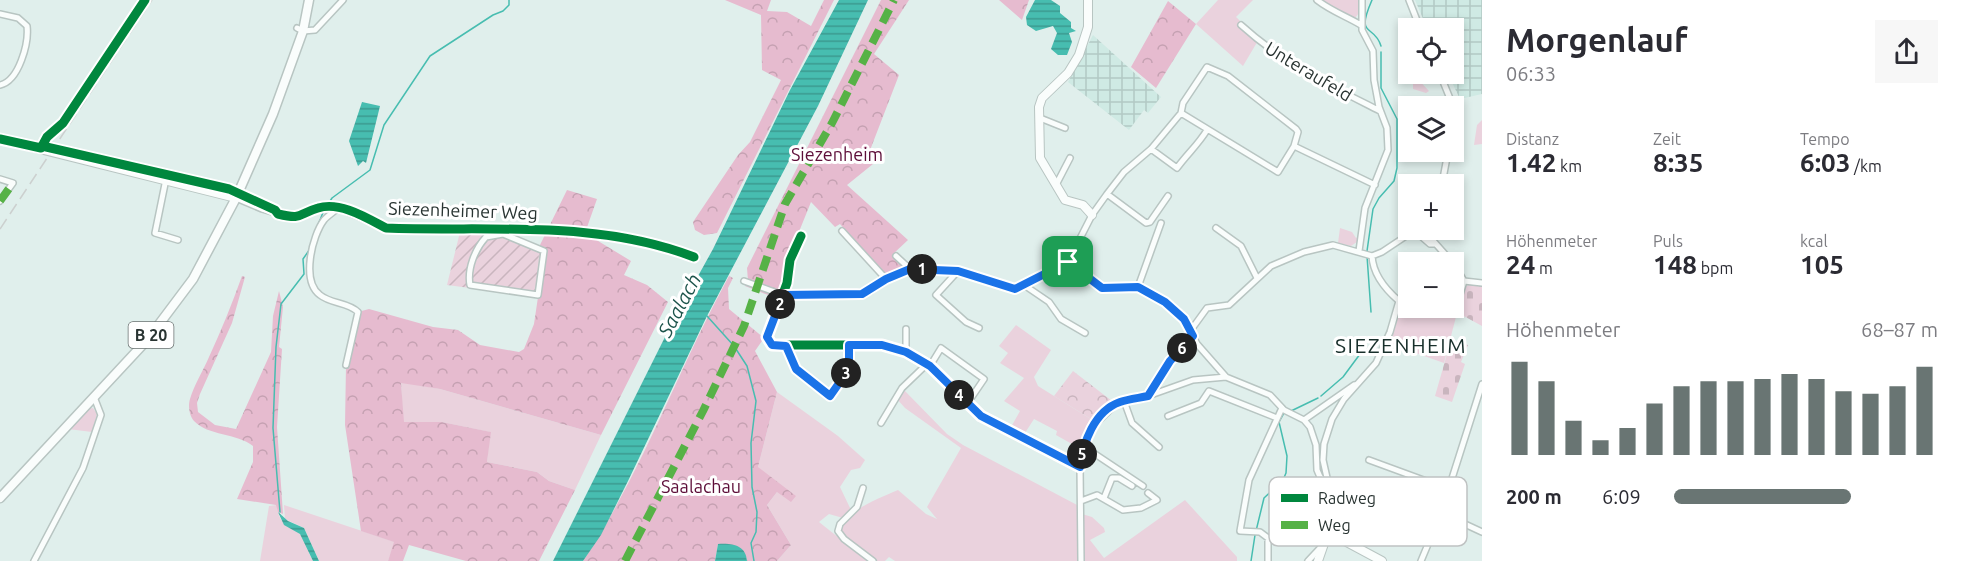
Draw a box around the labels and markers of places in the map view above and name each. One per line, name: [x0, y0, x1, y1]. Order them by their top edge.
pin: [1042, 236, 1093, 287]
pin: 1: [907, 254, 937, 284]
pin: 2: [765, 289, 795, 319]
pin: 6: [1167, 333, 1197, 363]
pin: 3: [831, 358, 861, 388]
pin: 4: [944, 380, 974, 410]
pin: 5: [1067, 439, 1097, 469]

